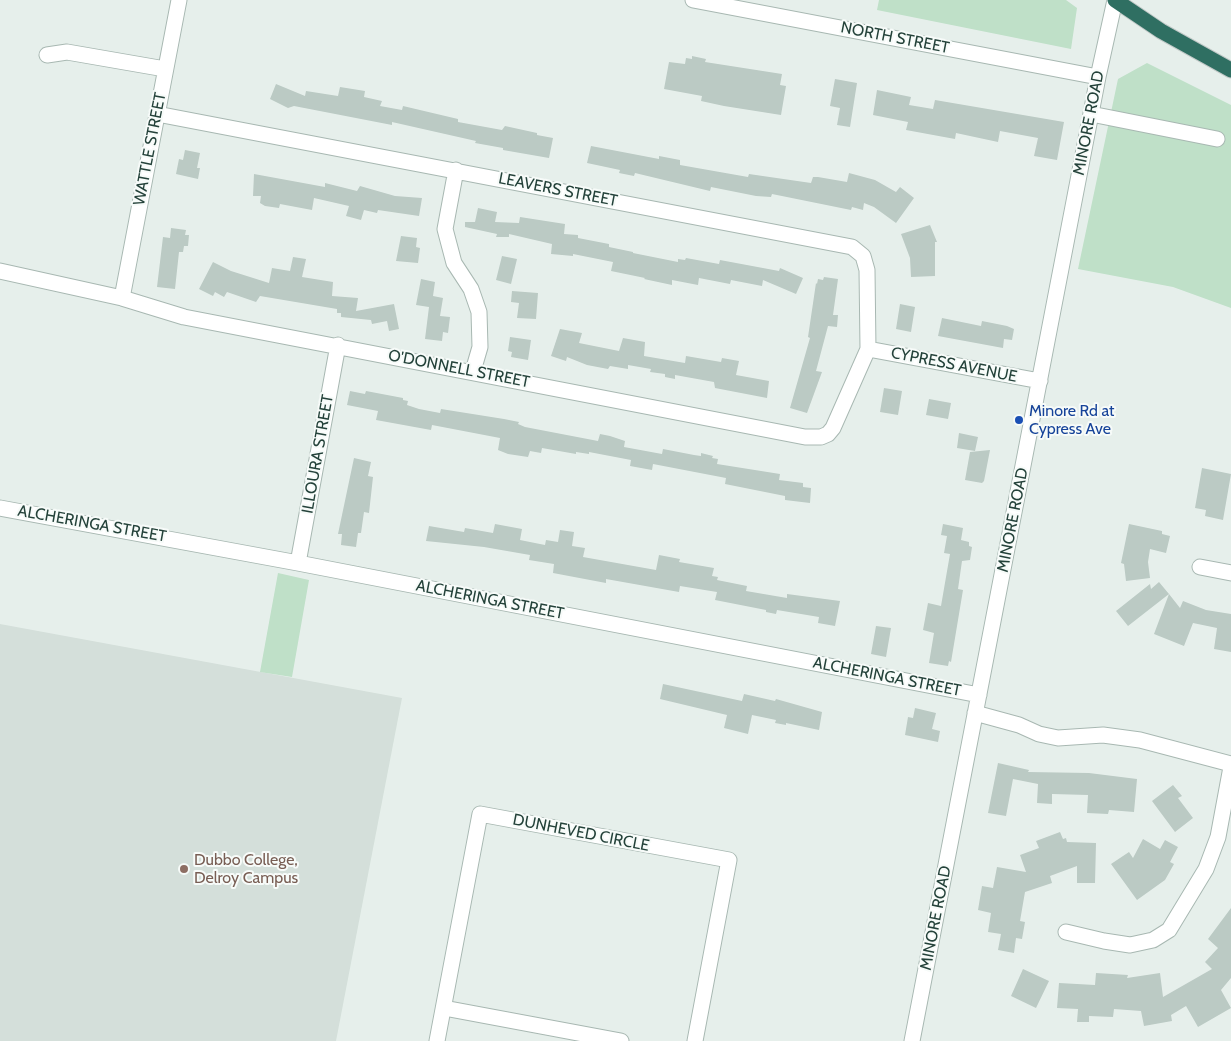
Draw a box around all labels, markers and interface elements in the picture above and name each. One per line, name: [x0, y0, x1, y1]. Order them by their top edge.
street label: NORTH STREET: [839, 18, 951, 58]
street label: MINORE ROAD: [1069, 69, 1109, 177]
street label: WATTLE STREET: [130, 91, 170, 207]
street label: LEAVERS STREET: [497, 169, 619, 211]
street label: CYPRESS AVENUE: [889, 343, 1019, 387]
street label: O'DONNELL STREET: [387, 346, 531, 392]
street label: ILLOURA STREET: [298, 393, 338, 515]
place label: Minore Rd at Cypress Ave: [1029, 401, 1114, 439]
marker: Minore Rd at Cypress Ave: [1013, 414, 1025, 426]
street label: MINORE ROAD: [993, 466, 1033, 574]
street label: ALCHERINGA STREET: [16, 501, 168, 547]
street label: ALCHERINGA STREET: [414, 576, 566, 624]
street label: ALCHERINGA STREET: [811, 653, 963, 701]
street label: DUNHEVED CIRCLE: [511, 810, 651, 856]
place label: Dubbo College, Delroy Campus: [194, 850, 298, 888]
marker: Dubbo College, Delroy Campus: [178, 863, 190, 875]
street label: MINORE ROAD: [916, 864, 956, 972]

